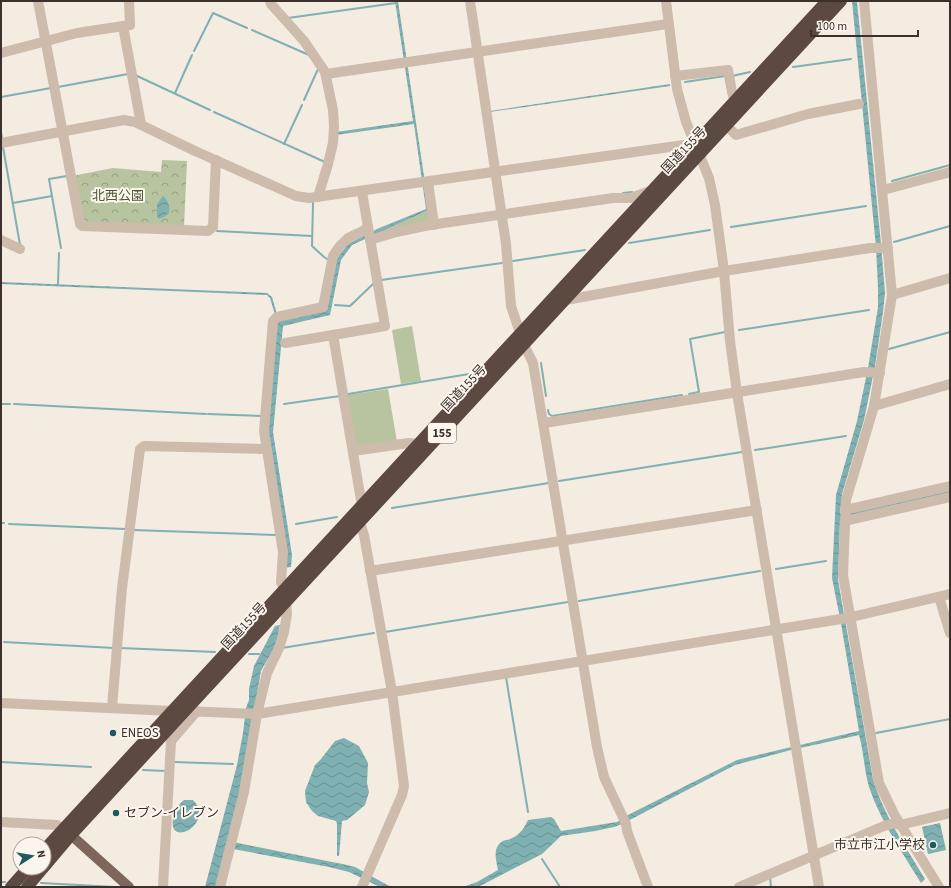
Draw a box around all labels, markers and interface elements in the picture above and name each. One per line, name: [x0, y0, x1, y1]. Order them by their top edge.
scale bar: [811, 12, 918, 38]
text: 100 m: [817, 18, 847, 35]
street label: 国道155号: [658, 123, 710, 177]
park label: 北西公園: [92, 187, 144, 205]
street label: 国道155号: [438, 361, 490, 415]
road number: 155: [428, 423, 456, 443]
street label: 国道155号: [218, 599, 270, 653]
place label: ENEOS: [121, 724, 159, 742]
marker: ENEOS: [108, 728, 118, 738]
place label: セブン-イレブン: [124, 804, 219, 822]
marker: セブン-イレブン: [111, 808, 121, 818]
north arrow: [12, 836, 52, 876]
place label: 市立市江小学校: [834, 836, 925, 854]
marker: 市立市江小学校: [928, 840, 938, 850]
text: N: [33, 849, 49, 859]

